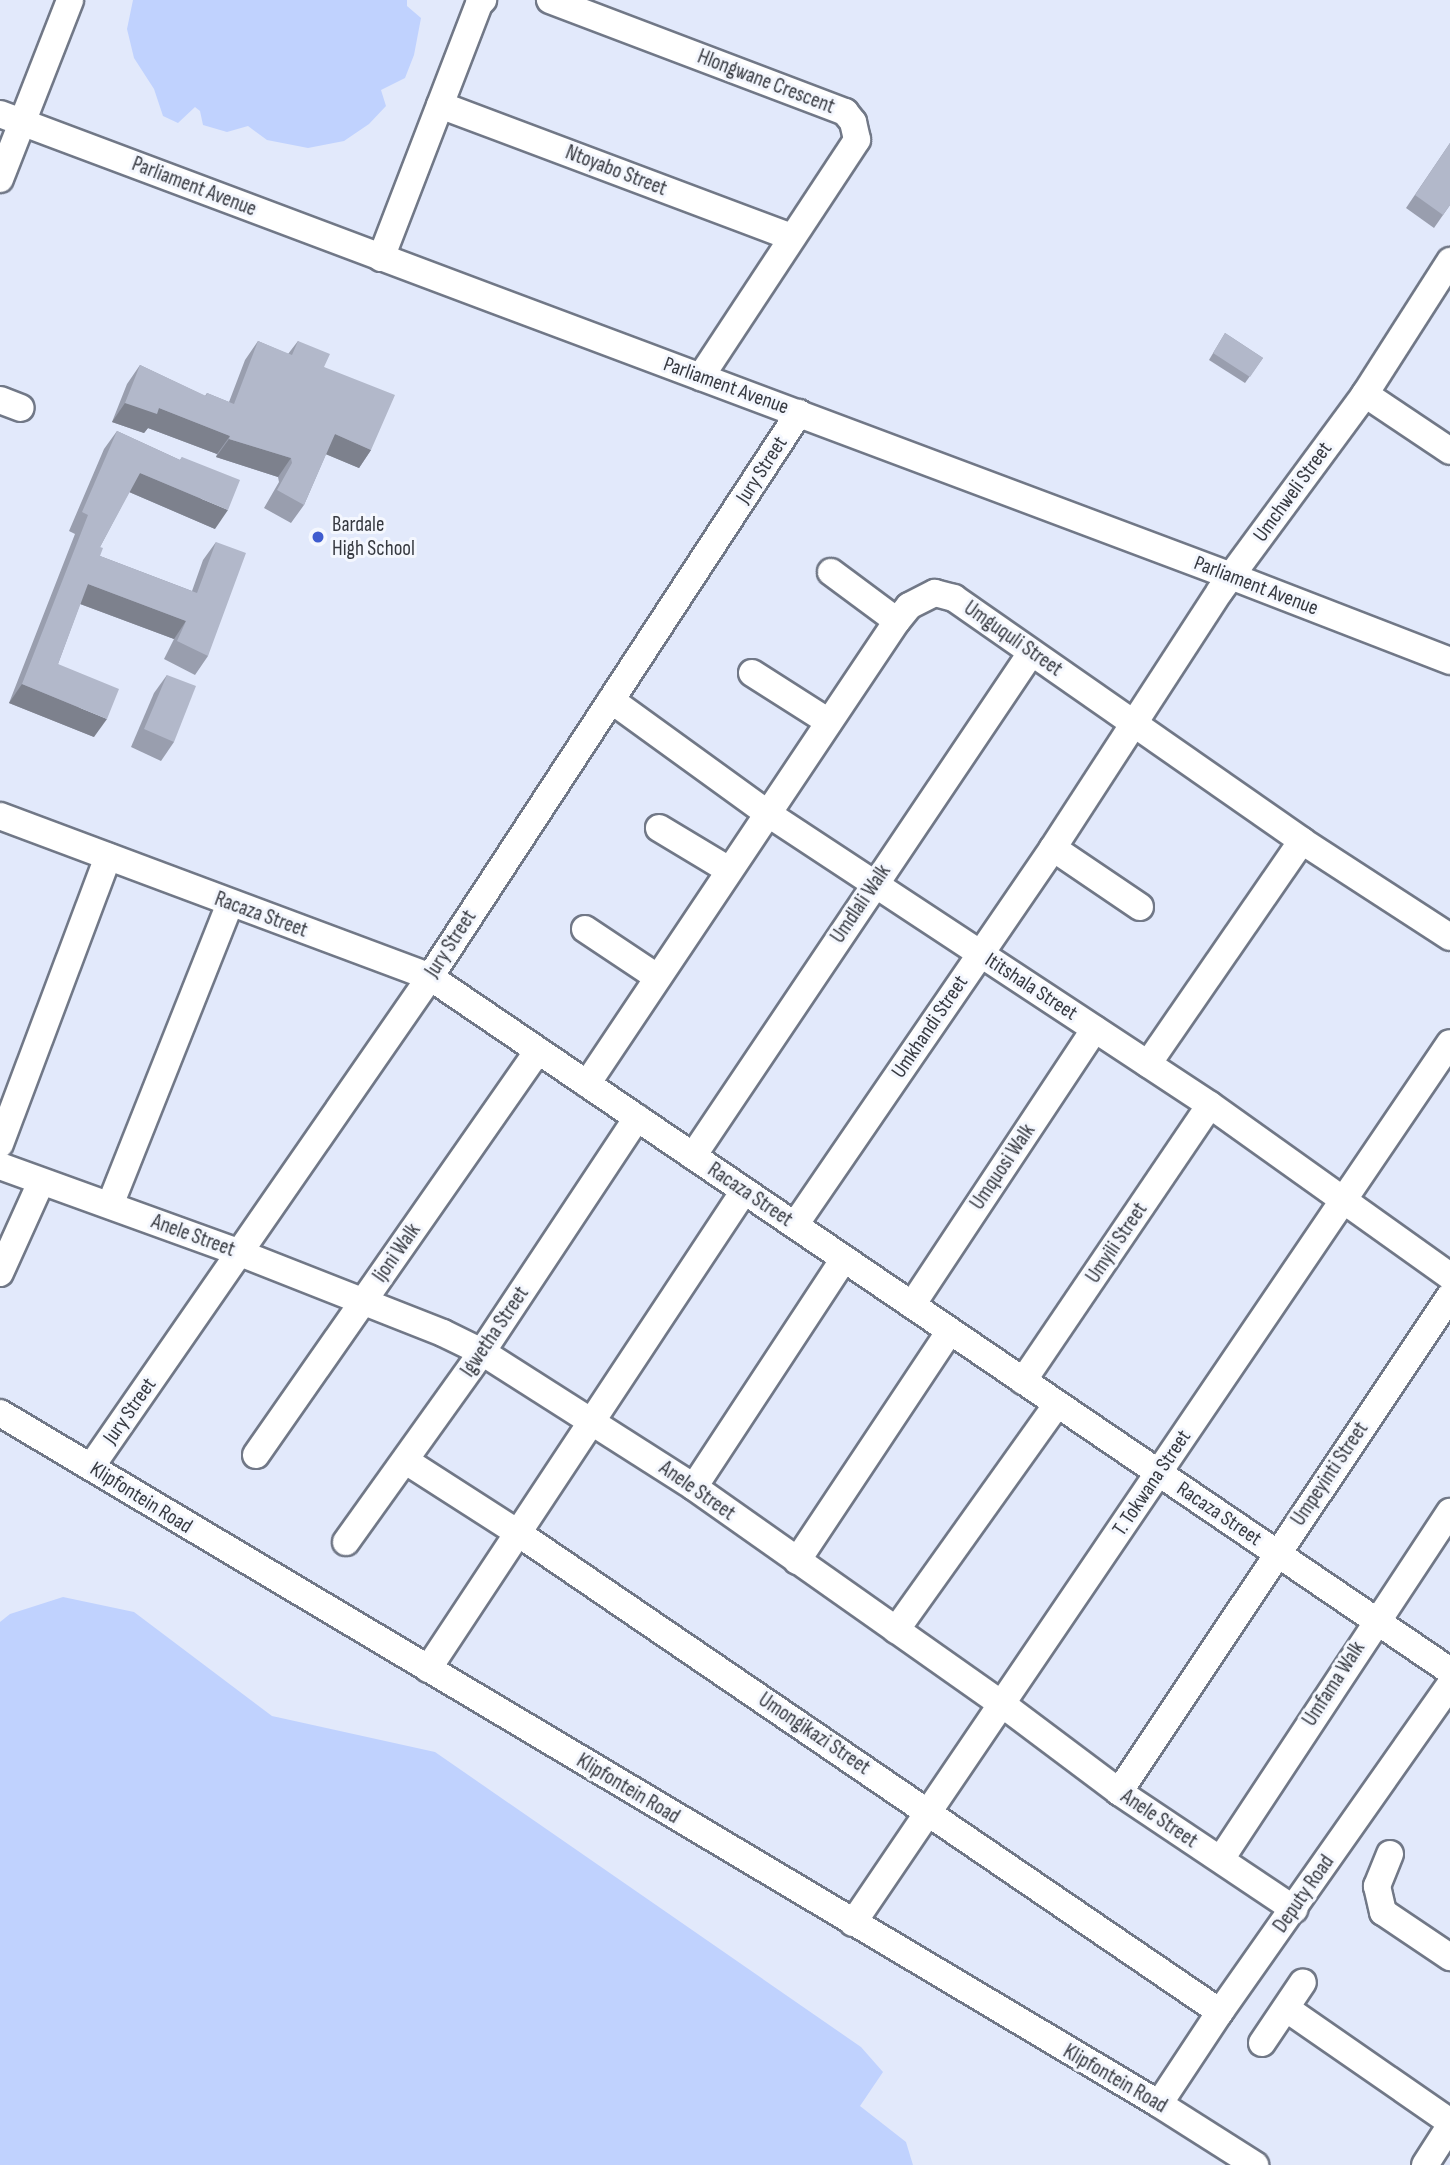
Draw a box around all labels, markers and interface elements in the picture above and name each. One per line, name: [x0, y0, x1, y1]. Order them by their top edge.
street label: Hlongwane Crescent: [694, 44, 838, 120]
street label: Ntoyabo Street: [562, 140, 670, 202]
street label: Parliament Avenue: [128, 152, 260, 222]
street label: Parliament Avenue: [660, 352, 792, 420]
street label: Jury Street: [731, 432, 793, 508]
street label: Umchweli Street: [1248, 437, 1338, 547]
place label: Bardale High School: [332, 512, 415, 562]
marker: Bardale High School: [310, 529, 326, 545]
street label: Parliament Avenue: [1190, 551, 1322, 621]
street label: Umguquli Street: [959, 596, 1067, 682]
street label: Umdlali Walk: [826, 860, 896, 948]
street label: Racaza Street: [211, 887, 311, 943]
street label: Jury Street: [420, 906, 482, 982]
street label: Ititshala Street: [980, 948, 1082, 1026]
street label: Umkhandi Street: [886, 971, 974, 1083]
street label: Umquosi Walk: [965, 1119, 1041, 1215]
street label: Racaza Street: [703, 1157, 797, 1233]
street label: Umyili Street: [1081, 1198, 1153, 1288]
street label: Anele Street: [148, 1209, 238, 1263]
street label: Ijoni Walk: [368, 1219, 426, 1287]
street label: Igwetha Street: [456, 1282, 534, 1382]
street label: Jury Street: [98, 1373, 162, 1449]
street label: Umpeyinti Street: [1286, 1417, 1374, 1531]
street label: T. Tokwana Street: [1107, 1425, 1197, 1541]
street label: Anele Street: [654, 1456, 740, 1526]
street label: Klipfontein Road: [85, 1457, 197, 1539]
street label: Racaza Street: [1172, 1476, 1266, 1552]
street label: Umfama Walk: [1297, 1637, 1371, 1731]
street label: Umongikazi Street: [753, 1687, 875, 1781]
street label: Klipfontein Road: [572, 1748, 684, 1830]
street label: Anele Street: [1116, 1784, 1202, 1854]
street label: Deputy Road: [1268, 1850, 1340, 1938]
street label: Klipfontein Road: [1059, 2039, 1171, 2119]

